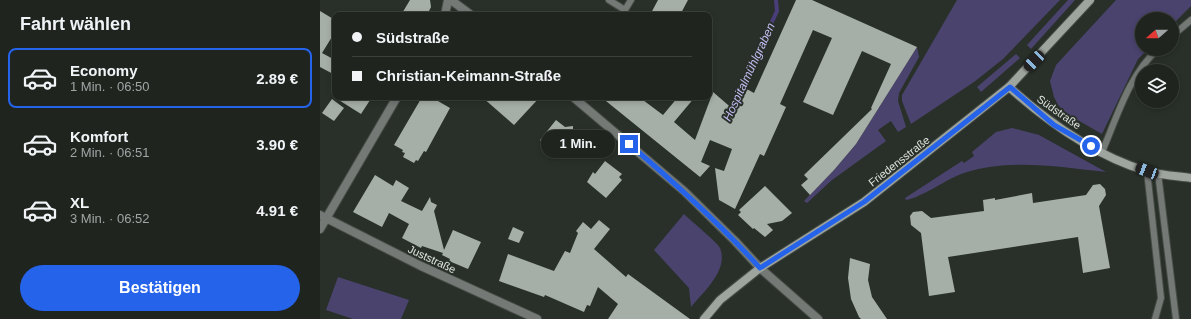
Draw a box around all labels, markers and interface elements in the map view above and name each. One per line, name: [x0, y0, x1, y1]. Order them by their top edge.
north arrow: [1135, 12, 1179, 56]
map controls: [1135, 12, 1179, 108]
text: Fahrt wählen: [20, 14, 131, 34]
water label: Hospitalmühlgraben: [720, 20, 778, 123]
text: Südstraße: [376, 29, 449, 46]
car: [1021, 48, 1047, 74]
icon: car: [22, 60, 58, 96]
text: Economy: [70, 62, 138, 79]
button: layers: [1135, 64, 1179, 108]
text: Christian-Keimann-Straße: [376, 67, 561, 84]
text: 2.89 €: [256, 70, 298, 87]
text: 1 Min. · 06:50: [70, 79, 150, 94]
street label: Südstraße: [1035, 93, 1083, 131]
icon: car: [22, 126, 58, 162]
text: Komfort: [70, 128, 128, 145]
callout: 1 Min.: [541, 130, 615, 158]
street label: Friedensstraße: [866, 133, 932, 189]
route end: [620, 135, 638, 153]
text: 3.90 €: [256, 136, 298, 153]
text: 1 Min.: [560, 136, 596, 151]
route start: [1082, 137, 1100, 155]
text: 2 Min. · 06:51: [70, 145, 150, 160]
car: [1134, 161, 1160, 181]
icon: car: [22, 192, 58, 228]
text: XL: [70, 194, 89, 211]
text: 4.91 €: [256, 202, 298, 219]
text: 3 Min. · 06:52: [70, 211, 150, 226]
street label: Juststraße: [406, 243, 458, 275]
button: Bestätigen: [20, 265, 300, 311]

